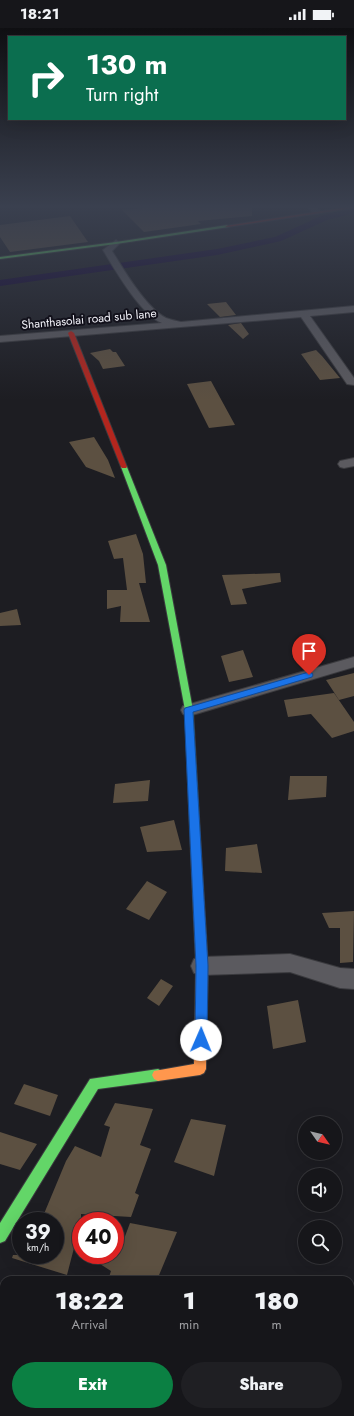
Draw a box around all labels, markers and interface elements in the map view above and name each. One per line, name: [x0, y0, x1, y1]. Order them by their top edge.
text: 18:21: [20, 3, 59, 25]
text: 130 m: [86, 44, 168, 85]
icon: right: [20, 52, 72, 104]
text: Turn right: [86, 82, 158, 108]
street label: Shanthasolai road sub lane: [21, 304, 157, 334]
pin: [292, 634, 326, 675]
icon: arrive: [298, 640, 320, 662]
position arrow: [180, 1019, 222, 1061]
north arrow: [298, 1116, 342, 1160]
map controls: [298, 1116, 342, 1264]
button: sound: [298, 1168, 342, 1212]
speed limit sign: 40: [72, 1212, 124, 1264]
text: 39: [25, 1218, 51, 1247]
button: search: [298, 1220, 342, 1264]
text: km/h: [27, 1240, 49, 1255]
text: 18:22: [55, 1283, 124, 1318]
text: 1: [183, 1283, 195, 1318]
text: 180: [254, 1283, 299, 1318]
text: Arrival: [72, 1315, 107, 1334]
text: min: [179, 1315, 199, 1334]
text: m: [272, 1315, 282, 1334]
button: Exit: [12, 1362, 173, 1408]
button: Share: [181, 1362, 342, 1408]

